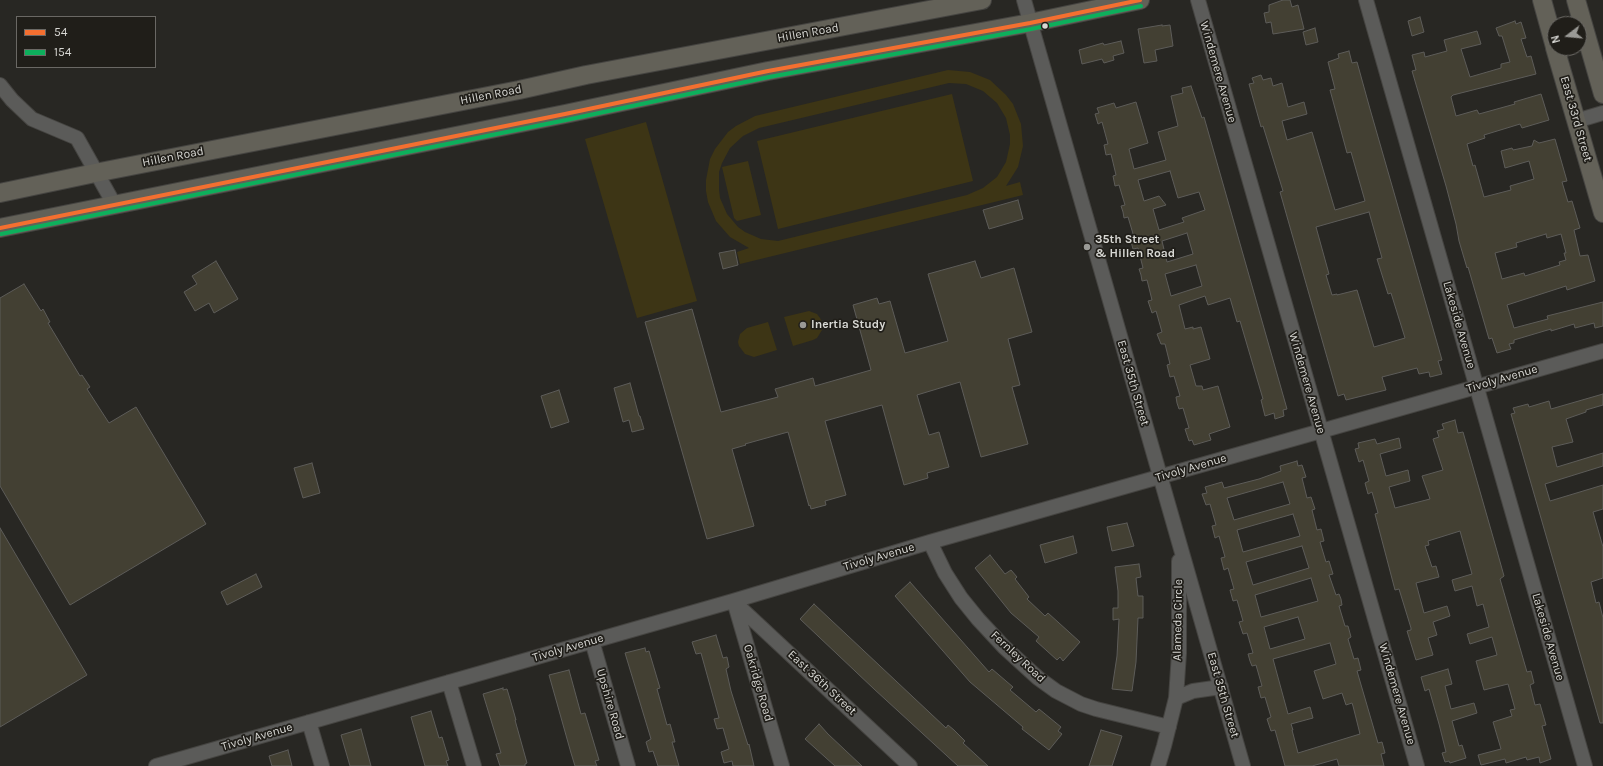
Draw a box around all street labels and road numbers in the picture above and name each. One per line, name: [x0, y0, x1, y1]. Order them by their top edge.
street label: Windemere Avenue: [1197, 20, 1239, 124]
street label: Hillen Road: [776, 21, 840, 45]
street label: East 33rd Street: [1557, 75, 1595, 163]
street label: Hillen Road: [459, 82, 523, 108]
street label: Hillen Road: [141, 144, 205, 170]
street label: Lakeside Avenue: [1440, 279, 1478, 371]
street label: Windemere Avenue: [1286, 331, 1328, 435]
street label: East 35th Street: [1114, 339, 1152, 427]
street label: Tivoly Avenue: [1465, 362, 1539, 396]
street label: Tivoly Avenue: [1154, 451, 1228, 485]
street label: Tivoly Avenue: [842, 540, 916, 574]
street label: Alameda Circle: [1170, 579, 1186, 661]
street label: Lakeside Avenue: [1529, 591, 1567, 683]
street label: Fernley Road: [988, 628, 1048, 686]
street label: Tivoly Avenue: [531, 631, 605, 665]
street label: Windemere Avenue: [1376, 642, 1418, 746]
street label: Oakridge Road: [740, 643, 776, 723]
street label: East 36th Street: [785, 648, 859, 718]
street label: East 35th Street: [1204, 651, 1242, 739]
street label: Upshire Road: [593, 667, 627, 741]
street label: Tivoly Avenue: [220, 720, 294, 754]

